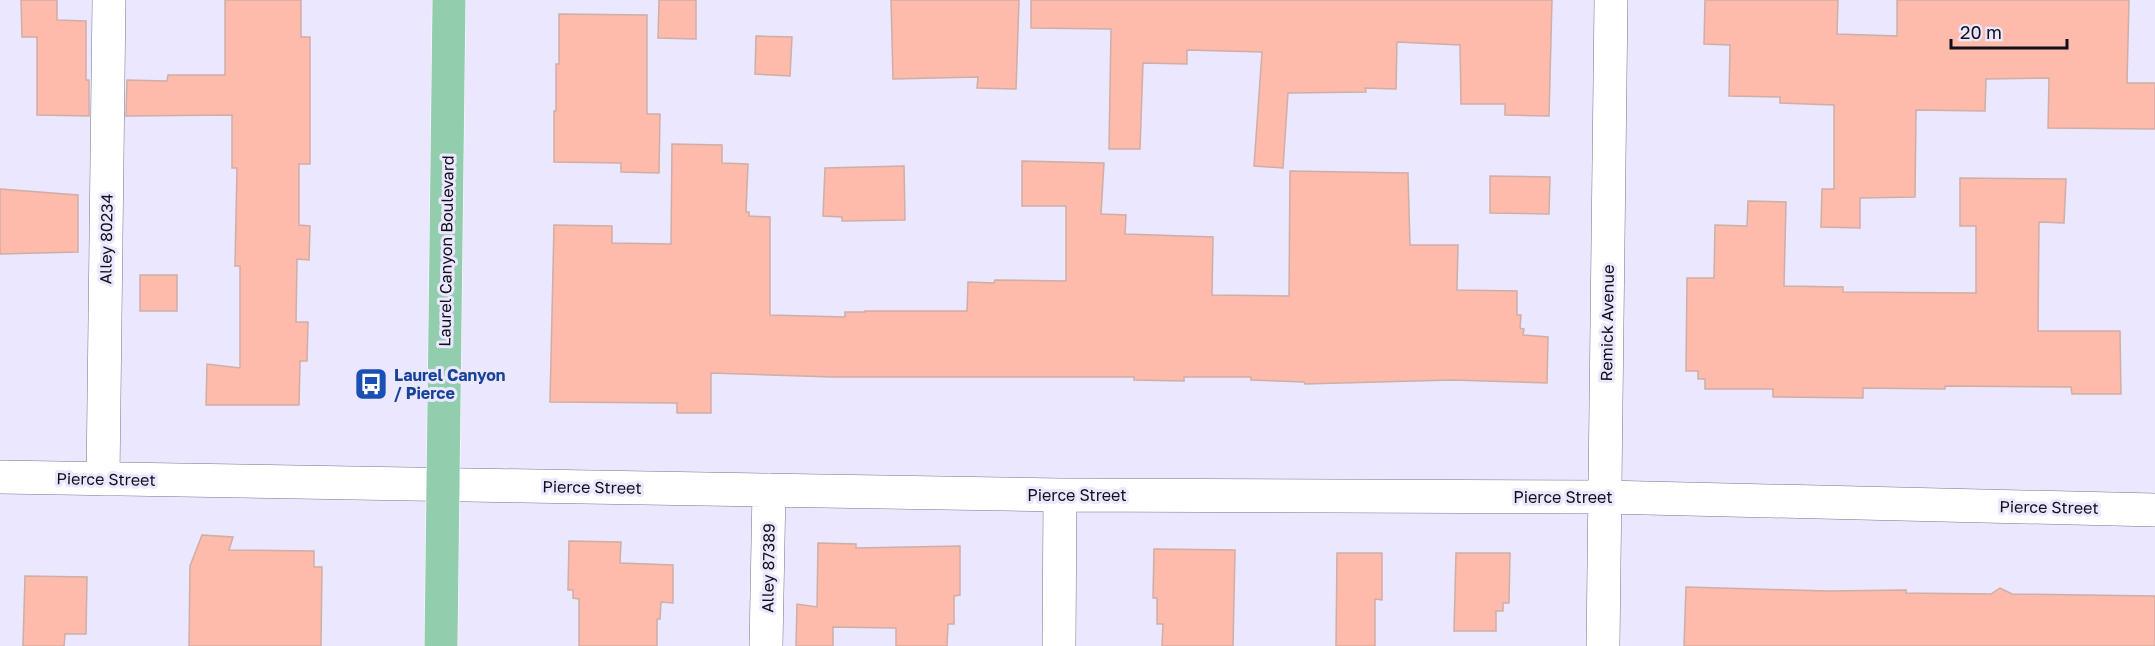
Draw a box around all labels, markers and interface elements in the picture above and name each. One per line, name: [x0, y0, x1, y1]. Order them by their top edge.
scale bar: [1951, 12, 2066, 50]
text: 20 m: [1960, 21, 2002, 43]
street label: Laurel Canyon Boulevard: [434, 155, 458, 347]
street label: Alley 80234: [95, 194, 117, 284]
street label: Remick Avenue: [1596, 264, 1618, 382]
place label: Laurel Canyon / Pierce: [394, 365, 506, 403]
bus stop icon: Laurel Canyon / Pierce: [353, 366, 389, 402]
street label: Pierce Street: [56, 468, 156, 490]
street label: Pierce Street: [542, 476, 642, 498]
street label: Pierce Street: [1027, 485, 1127, 505]
street label: Pierce Street: [1513, 487, 1613, 507]
street label: Pierce Street: [1999, 496, 2099, 518]
street label: Alley 87389: [757, 523, 779, 613]

